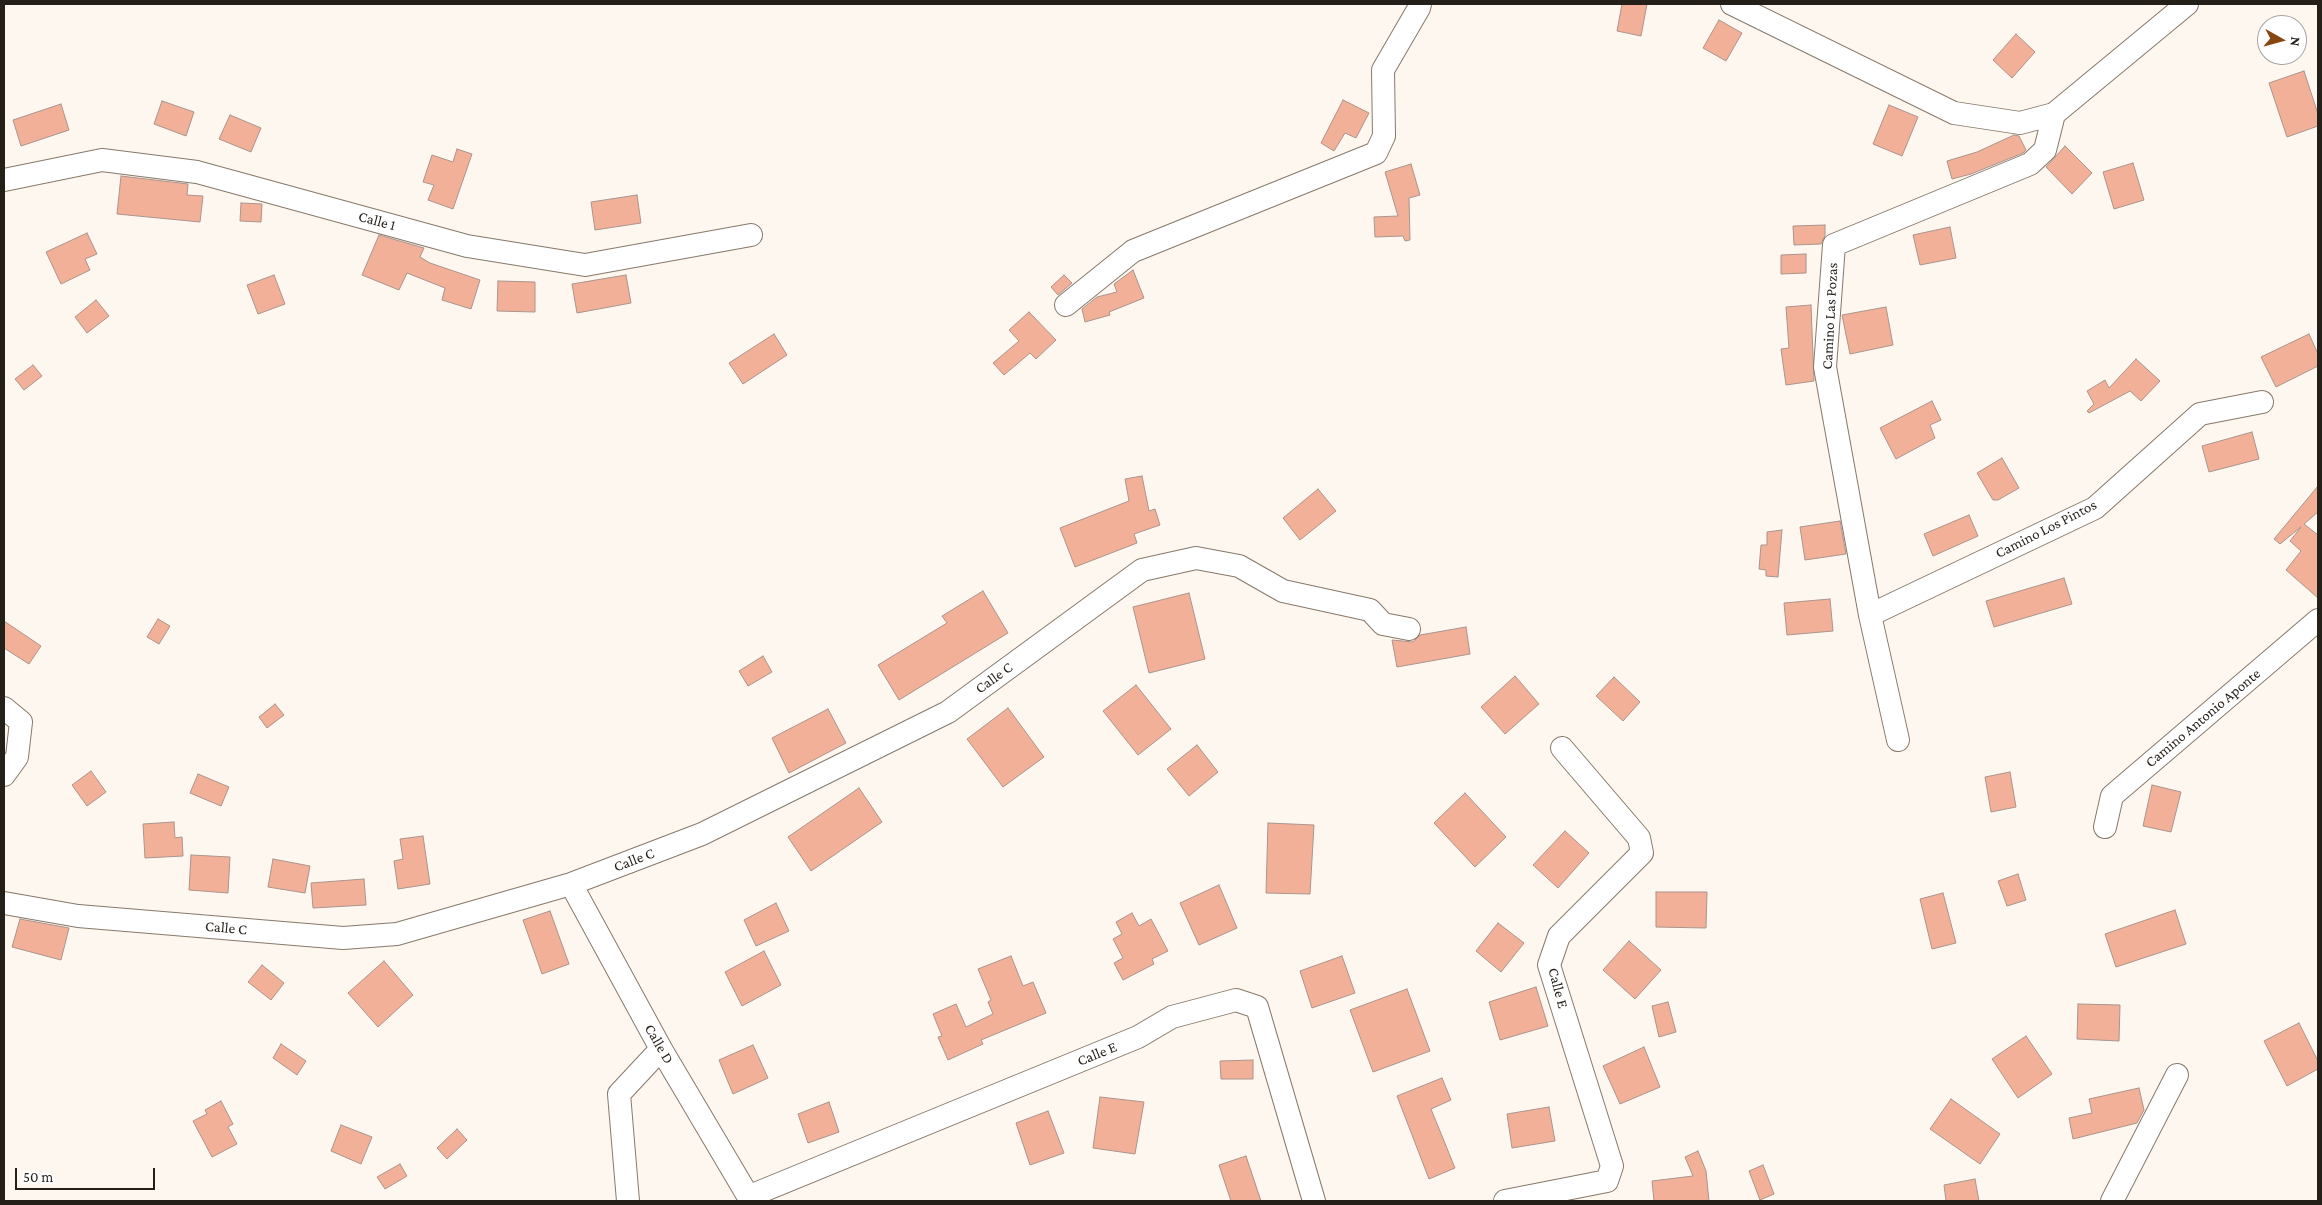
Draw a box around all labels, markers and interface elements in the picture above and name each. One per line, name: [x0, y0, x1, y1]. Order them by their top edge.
north arrow: [2257, 15, 2307, 65]
text: N: [2287, 36, 2304, 47]
street label: Calle 1: [356, 207, 398, 235]
street label: Camino Las Pozas: [1818, 262, 1842, 370]
street label: Camino Los Pintos: [1992, 496, 2100, 562]
street label: Calle C: [972, 658, 1016, 698]
street label: Camino Antonio Aponte: [2142, 665, 2264, 771]
street label: Calle C: [611, 844, 657, 876]
street label: Calle C: [204, 917, 248, 939]
street label: Calle E: [1544, 966, 1572, 1010]
street label: Calle D: [640, 1021, 678, 1067]
street label: Calle E: [1075, 1038, 1119, 1070]
scale bar: [18, 1158, 158, 1190]
text: 50 m: [23, 1169, 53, 1185]

